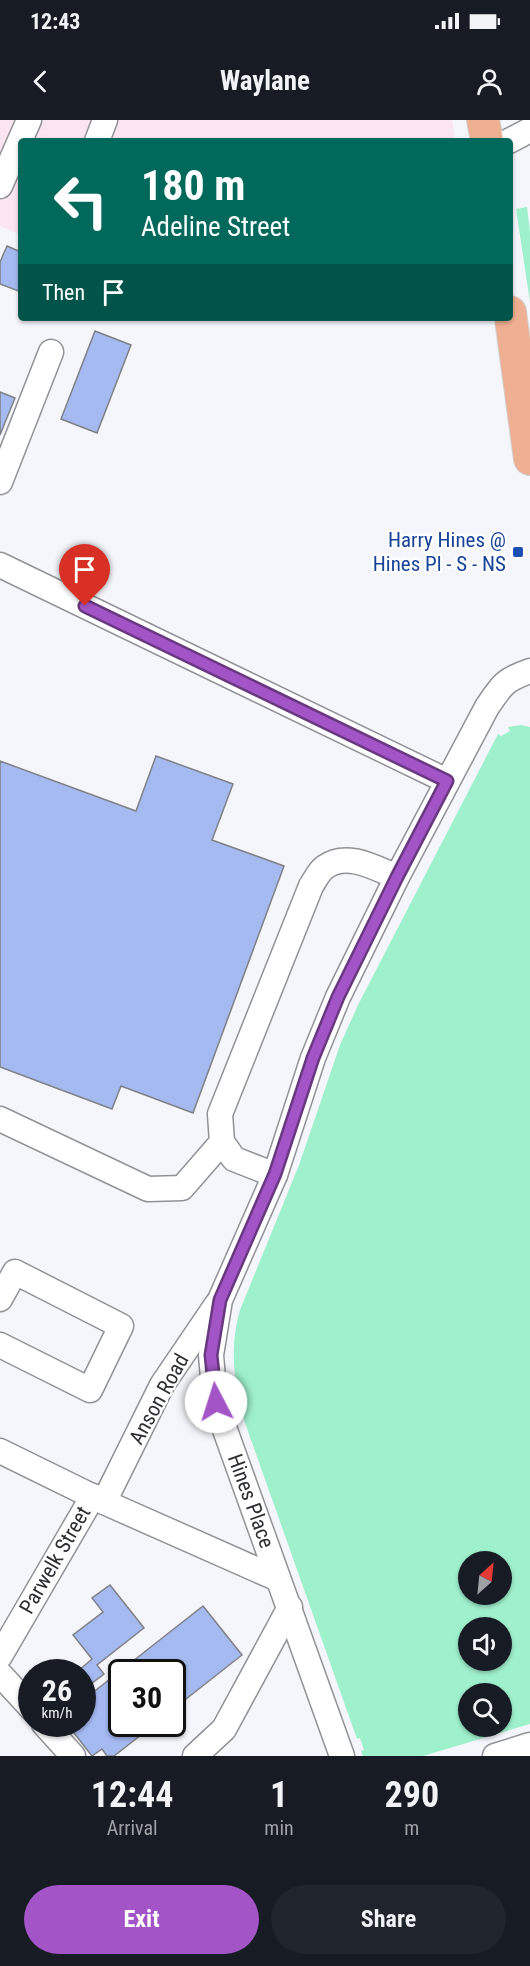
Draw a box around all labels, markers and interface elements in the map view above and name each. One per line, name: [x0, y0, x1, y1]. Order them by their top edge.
text: 12:43: [30, 9, 81, 34]
icon: back: [24, 65, 57, 98]
text: Waylane: [220, 65, 310, 97]
icon: person: [473, 65, 506, 98]
text: 180 m: [141, 161, 246, 210]
icon: left: [42, 162, 120, 240]
text: Adeline Street: [141, 211, 290, 243]
icon: arrive: [97, 276, 130, 309]
text: Then: [42, 280, 85, 305]
place label: Harry Hines @ Hines Pl - S - NS: [373, 528, 506, 576]
pin: [59, 544, 110, 606]
marker: Harry Hines @ Hines Pl - S - NS: [511, 545, 525, 559]
icon: arrive: [68, 553, 101, 586]
street label: Anson Road: [124, 1350, 194, 1448]
position arrow: [184, 1370, 248, 1434]
street label: Hines Place: [223, 1451, 279, 1551]
street label: Parwelk Street: [15, 1502, 95, 1618]
north arrow: [458, 1551, 512, 1605]
map controls: [458, 1551, 512, 1737]
button: sound: [458, 1617, 512, 1671]
speed limit sign: 30: [108, 1659, 186, 1737]
text: 26: [42, 1673, 72, 1708]
button: search: [458, 1683, 512, 1737]
text: km/h: [42, 1704, 72, 1722]
text: 12:44: [91, 1774, 173, 1816]
text: 1: [270, 1774, 288, 1816]
text: 290: [385, 1774, 439, 1816]
text: Arrival: [107, 1816, 158, 1840]
text: min: [264, 1816, 294, 1840]
text: m: [404, 1816, 419, 1840]
button: Exit: [24, 1885, 259, 1954]
button: Share: [271, 1885, 506, 1954]

